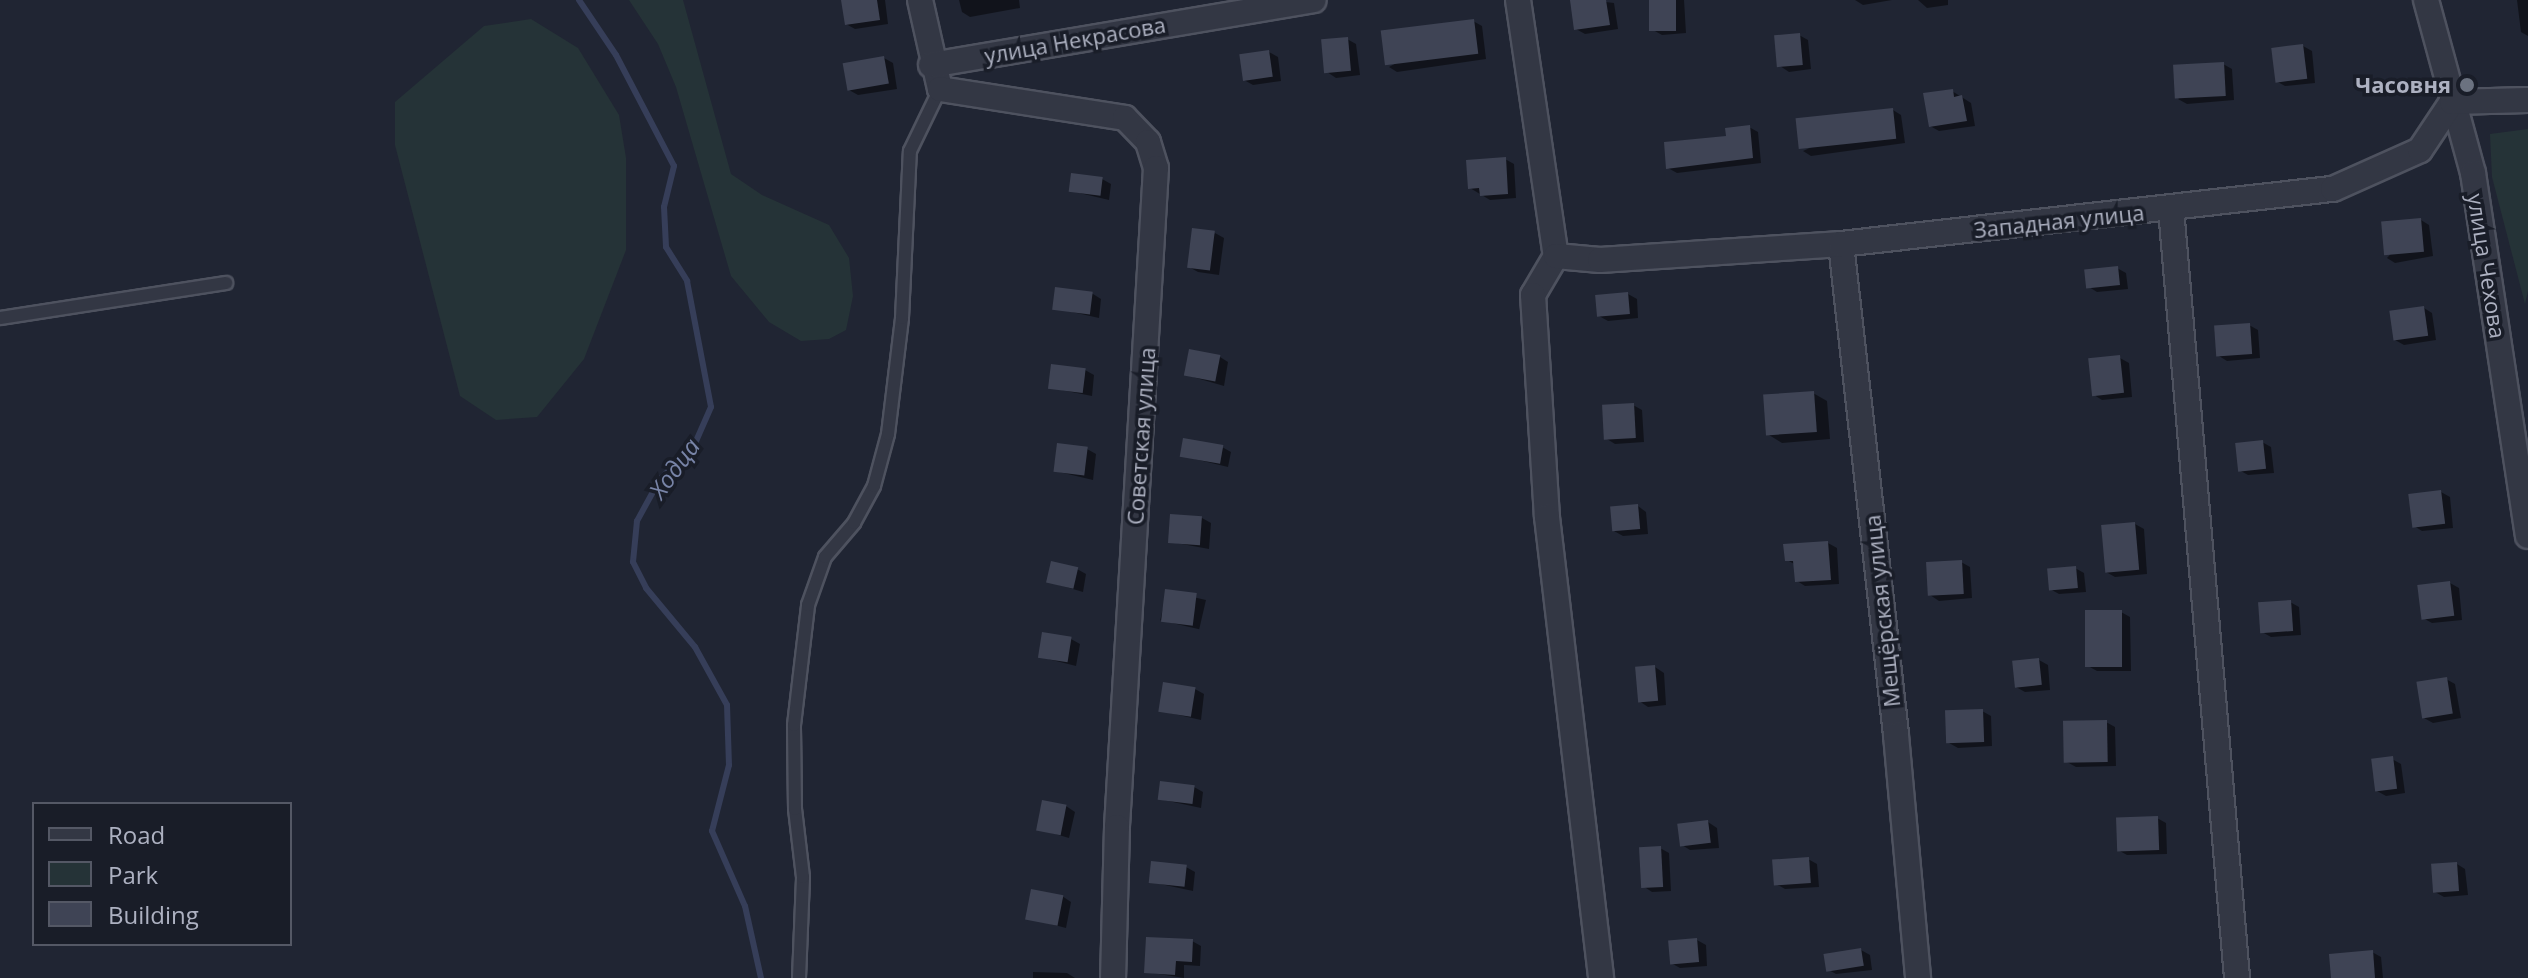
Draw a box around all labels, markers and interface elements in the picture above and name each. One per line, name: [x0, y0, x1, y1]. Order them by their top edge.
street label: улица Некрасова: [982, 11, 1168, 69]
place label: Часовня: [2355, 72, 2451, 98]
marker: Часовня: [2458, 76, 2476, 94]
street label: улица Чехова: [2463, 192, 2511, 340]
street label: Западная улица: [1972, 199, 2146, 243]
street label: Советская улица: [1122, 346, 1160, 526]
water label: Ходца: [643, 432, 705, 504]
street label: Мещёрская улица: [1859, 513, 1905, 709]
legend: [32, 802, 292, 946]
text: Road: [108, 818, 165, 851]
text: Park: [108, 858, 158, 891]
text: Building: [108, 898, 199, 931]

